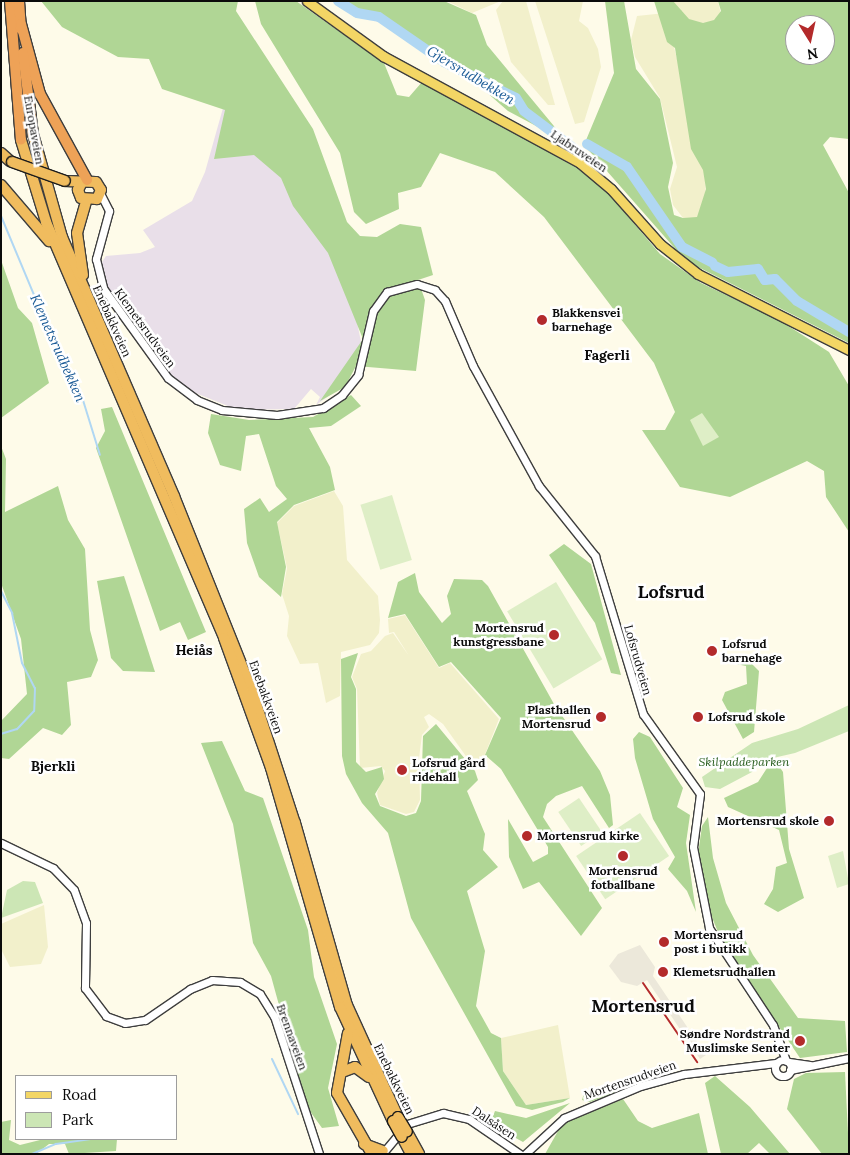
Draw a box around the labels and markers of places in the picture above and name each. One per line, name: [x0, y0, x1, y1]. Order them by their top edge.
place label: Blakkensvei barnehage: [552, 306, 620, 334]
marker: Blakkensvei barnehage: [536, 314, 548, 326]
place label: Mortensrud kunstgressbane: [453, 621, 544, 649]
marker: Mortensrud kunstgressbane: [548, 629, 560, 641]
place label: Lofsrud barnehage: [722, 637, 782, 665]
marker: Lofsrud barnehage: [706, 645, 718, 657]
place label: Plasthallen Mortensrud: [522, 703, 591, 731]
place label: Lofsrud skole: [708, 710, 785, 724]
marker: Plasthallen Mortensrud: [595, 711, 607, 723]
marker: Lofsrud skole: [692, 711, 704, 723]
place label: Lofsrud gård ridehall: [412, 756, 485, 784]
marker: Lofsrud gård ridehall: [396, 764, 408, 776]
place label: Mortensrud skole: [717, 814, 819, 828]
marker: Mortensrud skole: [823, 815, 835, 827]
place label: Mortensrud kirke: [537, 829, 639, 843]
marker: Mortensrud kirke: [521, 830, 533, 842]
marker: Mortensrud fotballbane: [617, 850, 629, 862]
place label: Mortensrud fotballbane: [588, 864, 658, 892]
place label: Mortensrud post i butikk: [674, 928, 746, 956]
marker: Mortensrud post i butikk: [658, 936, 670, 948]
place label: Klemetsrudhallen: [673, 965, 776, 979]
marker: Klemetsrudhallen: [657, 966, 669, 978]
place label: Søndre Nordstrand Muslimske Senter: [680, 1027, 790, 1055]
marker: Søndre Nordstrand Muslimske Senter: [794, 1035, 806, 1047]

